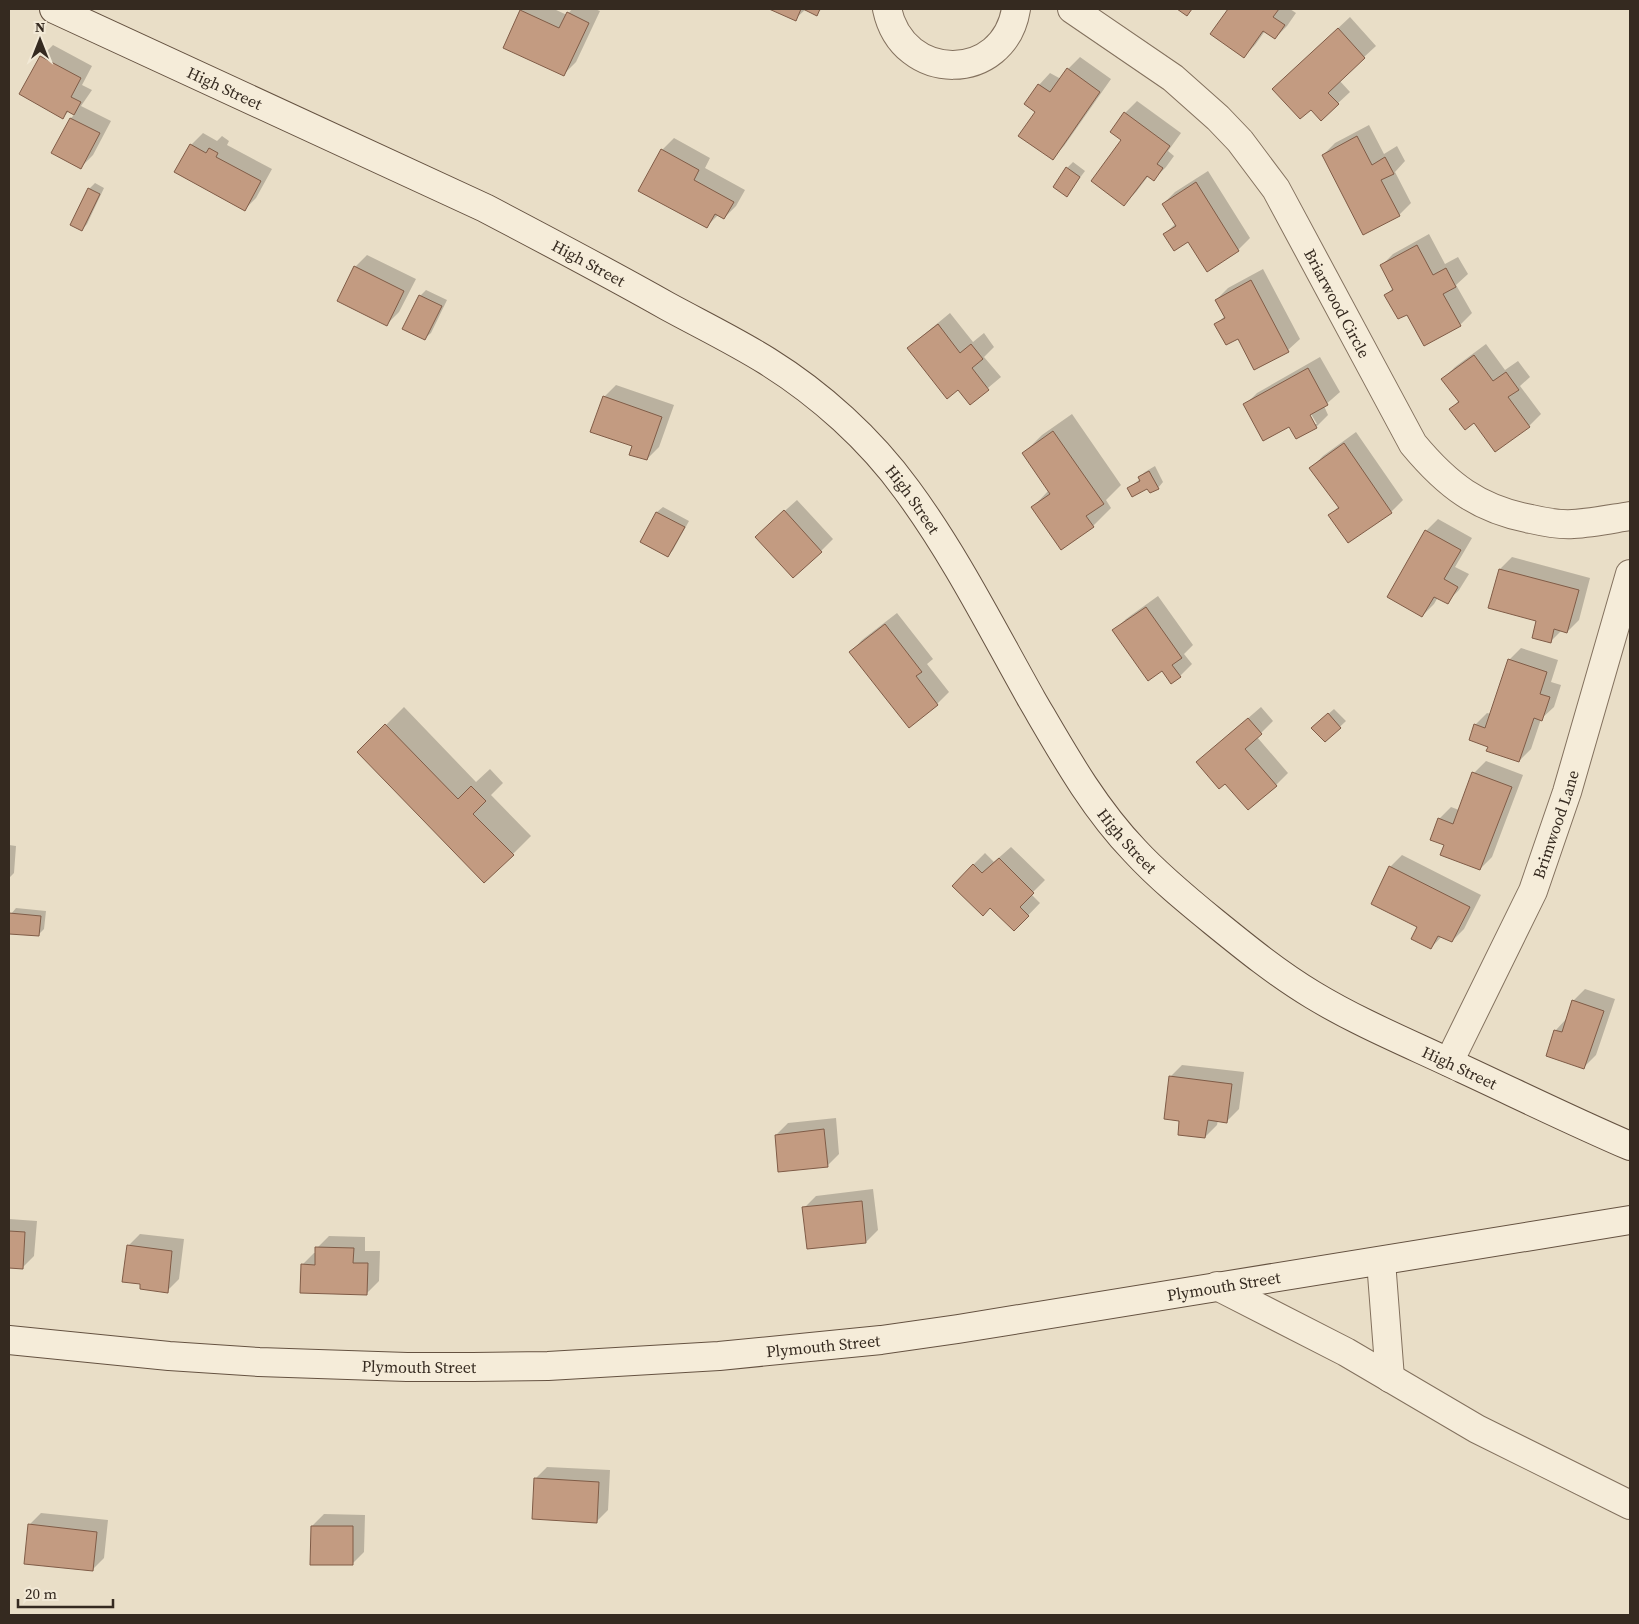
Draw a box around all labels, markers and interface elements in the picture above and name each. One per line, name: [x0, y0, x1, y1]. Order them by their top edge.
north arrow: [15, 15, 65, 65]
text: N: [35, 17, 45, 37]
street label: High Street: [184, 61, 266, 115]
street label: High Street: [548, 234, 630, 292]
street label: Briarwood Circle: [1299, 245, 1376, 362]
street label: High Street: [881, 460, 946, 539]
street label: Brimwood Lane: [1527, 767, 1584, 882]
street label: High Street: [1092, 804, 1162, 879]
street label: High Street: [1419, 1041, 1502, 1095]
street label: Plymouth Street: [1165, 1266, 1283, 1306]
street label: Plymouth Street: [765, 1329, 882, 1362]
street label: Plymouth Street: [361, 1354, 477, 1378]
scale bar: [18, 1576, 112, 1608]
text: 20 m: [25, 1583, 57, 1604]

